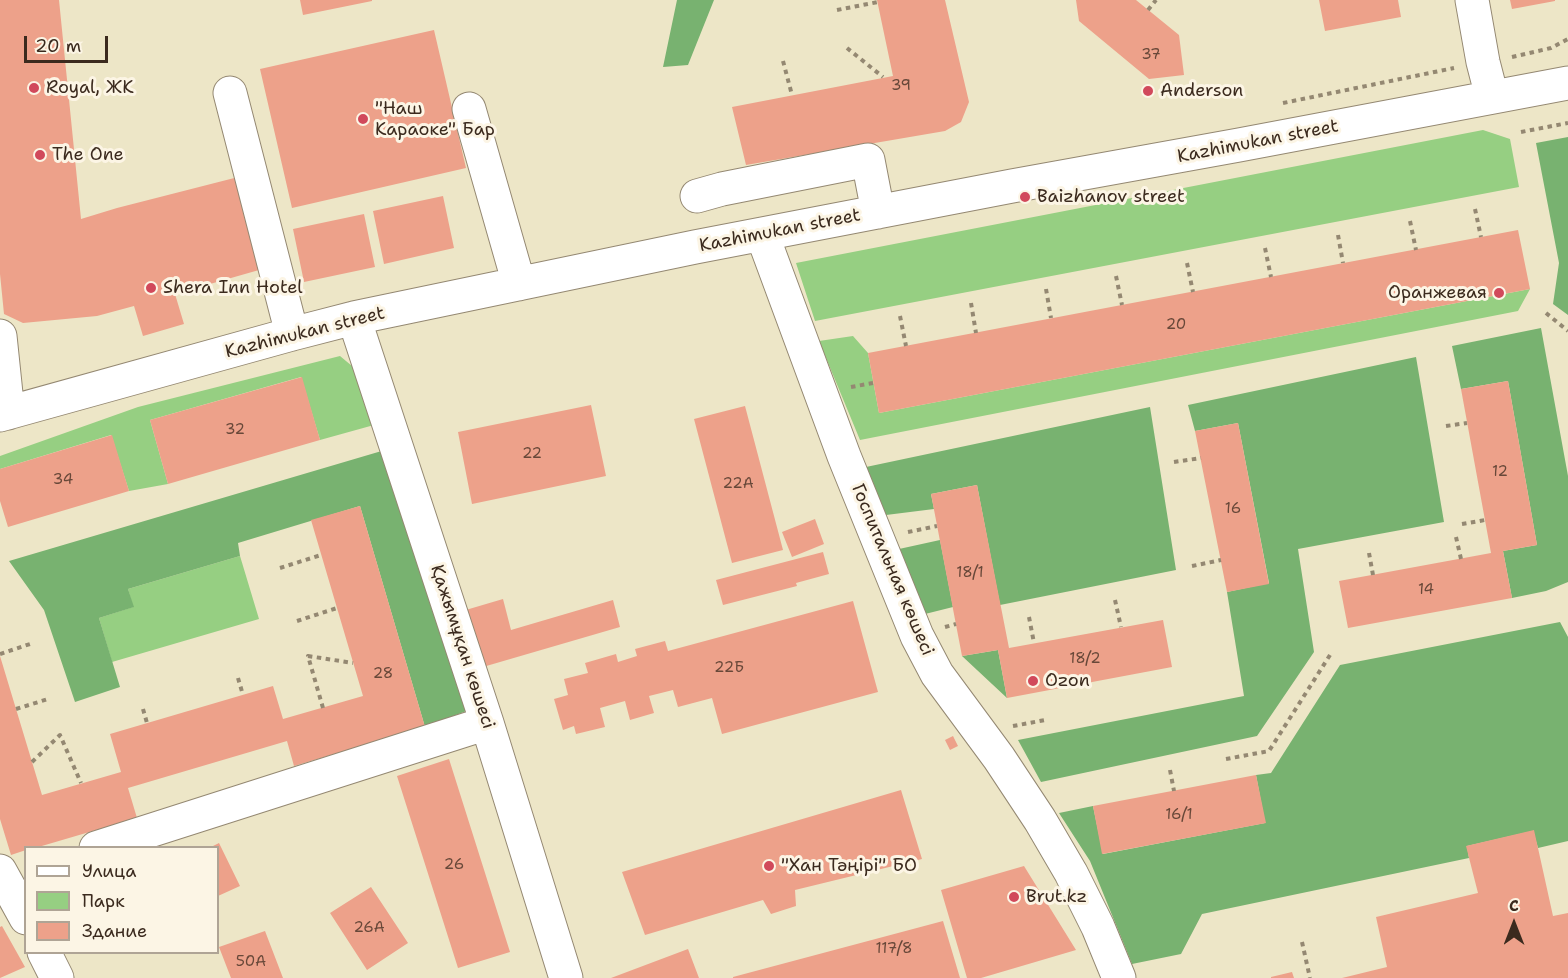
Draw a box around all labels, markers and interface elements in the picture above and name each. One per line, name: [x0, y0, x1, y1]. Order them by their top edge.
scale bar: [27, 24, 111, 62]
text: 20 m: [35, 34, 81, 58]
house number: 37: [1141, 46, 1161, 64]
place label: Royal, ЖК: [46, 77, 134, 99]
house number: 39: [891, 77, 911, 95]
place label: Anderson: [1160, 80, 1243, 102]
marker: Royal, ЖК: [27, 81, 41, 95]
marker: Anderson: [1141, 84, 1155, 98]
place label: "Наш Караоке" Бар: [375, 98, 495, 140]
marker: "Наш Караоке" Бар: [356, 112, 370, 126]
street label: Kazhimukan street: [1176, 116, 1340, 168]
place label: The One: [52, 144, 124, 166]
marker: The One: [33, 148, 47, 162]
place label: Baizhanov street: [1037, 186, 1185, 208]
marker: Baizhanov street: [1018, 190, 1032, 204]
street label: Kazhimukan street: [698, 205, 862, 257]
place label: Shera Inn Hotel: [163, 277, 303, 299]
marker: Shera Inn Hotel: [144, 281, 158, 295]
place label: Оранжевая: [1388, 282, 1487, 304]
marker: Оранжевая: [1492, 286, 1506, 300]
street label: Kazhimukan street: [223, 303, 387, 363]
house number: 20: [1166, 316, 1186, 334]
house number: 32: [225, 421, 245, 439]
house number: 22: [522, 445, 542, 463]
house number: 12: [1492, 463, 1508, 481]
house number: 34: [53, 471, 73, 489]
house number: 22А: [722, 475, 754, 493]
street label: Госпитальная көшесі: [846, 481, 938, 659]
house number: 16: [1225, 500, 1241, 518]
street label: Қажымұқан көшесі: [425, 562, 499, 732]
house number: 18/1: [956, 564, 984, 582]
house number: 14: [1418, 581, 1434, 599]
house number: 18/2: [1069, 650, 1101, 668]
house number: 22Б: [714, 659, 744, 677]
house number: 28: [373, 665, 393, 683]
place label: Ozon: [1045, 670, 1090, 692]
marker: Ozon: [1026, 674, 1040, 688]
house number: 16/1: [1165, 806, 1193, 824]
legend: [24, 846, 219, 954]
place label: "Хан Тәңірі" БО: [781, 855, 917, 877]
house number: 26: [444, 856, 464, 874]
text: Улица: [82, 859, 136, 883]
marker: "Хан Тәңірі" БО: [762, 859, 776, 873]
place label: Brut.kz: [1026, 886, 1087, 908]
text: Парк: [82, 889, 125, 913]
marker: Brut.kz: [1007, 890, 1021, 904]
north arrow: [1484, 894, 1544, 954]
text: С: [1509, 895, 1519, 916]
text: Здание: [82, 919, 147, 943]
house number: 26А: [353, 919, 385, 937]
house number: 117/8: [876, 940, 912, 958]
house number: 50А: [236, 953, 266, 971]

